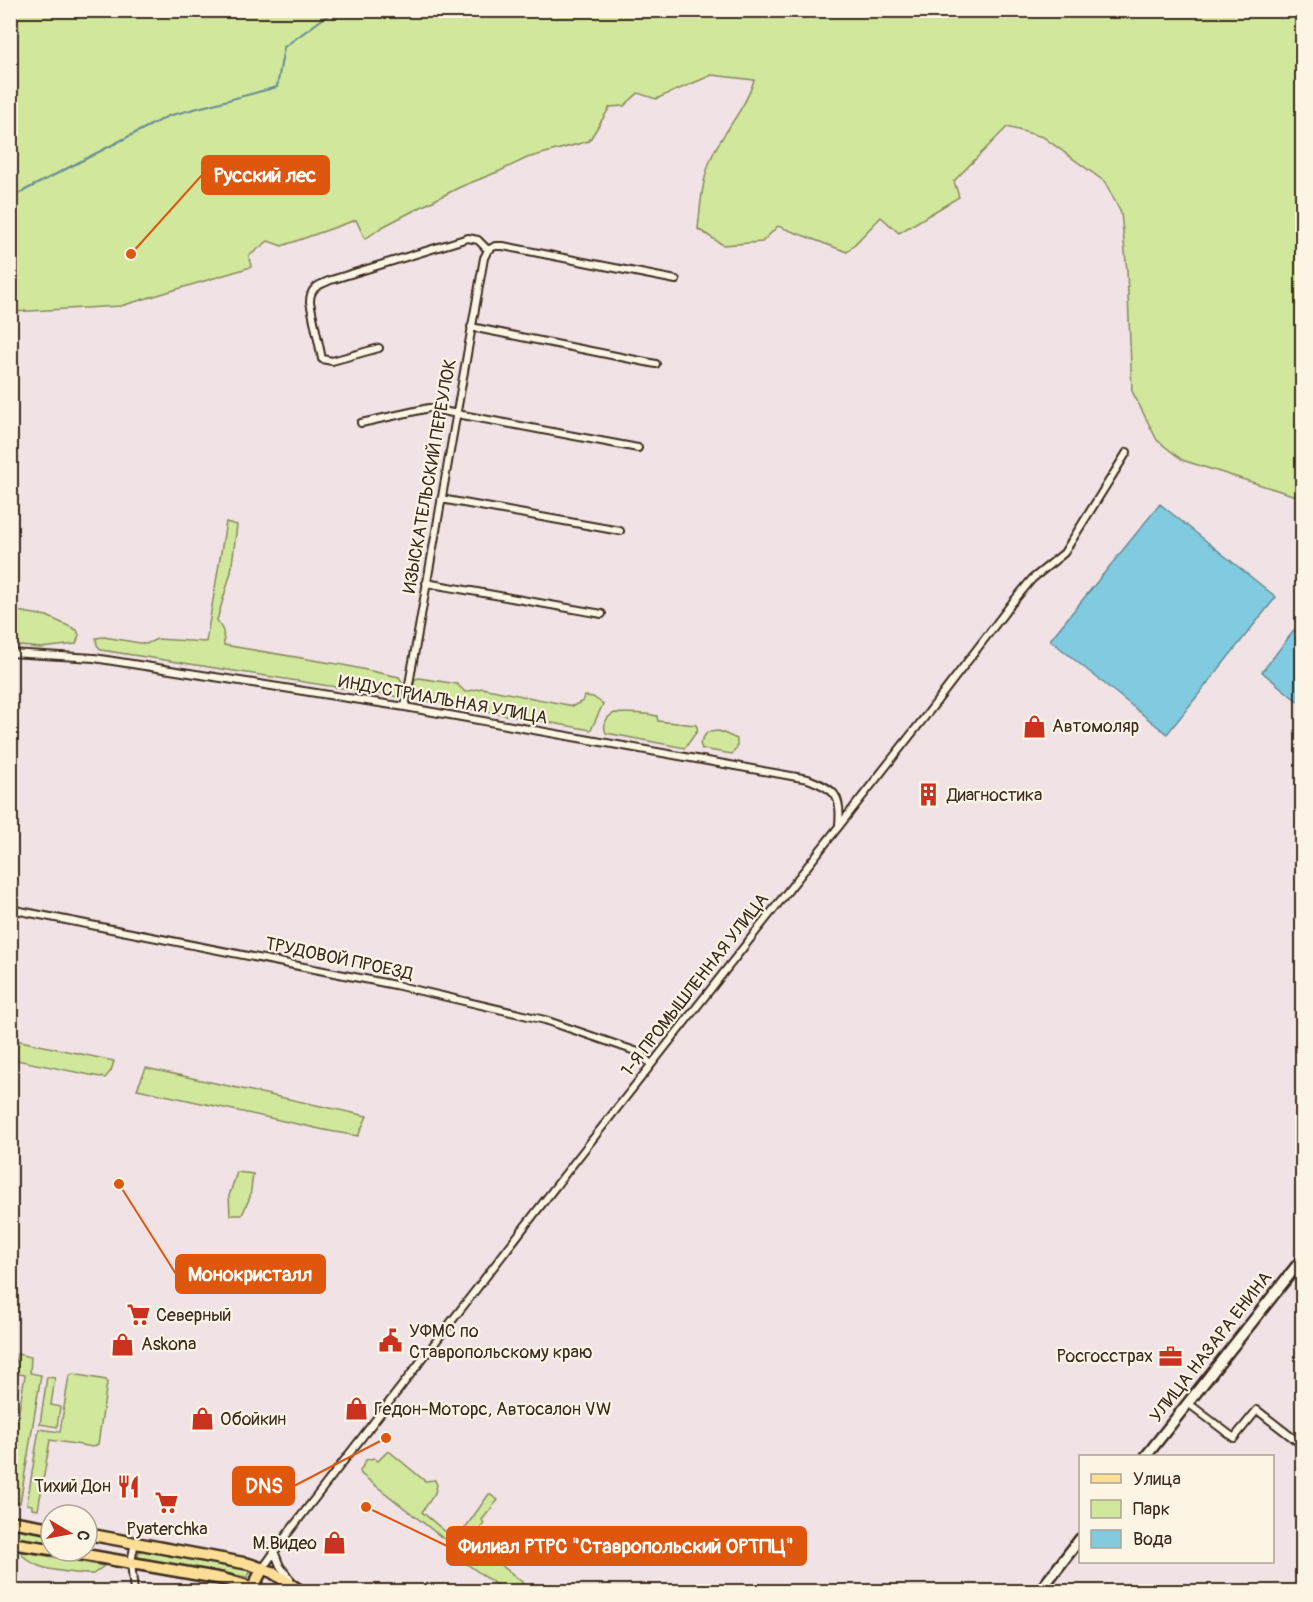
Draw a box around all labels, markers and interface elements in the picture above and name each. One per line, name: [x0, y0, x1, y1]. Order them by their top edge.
callout: Русский лес: [202, 156, 329, 194]
text: Русский лес: [214, 163, 316, 188]
street label: ИЗЫСКАТЕЛЬСКИЙ ПЕРЕУЛОК: [398, 357, 462, 595]
street label: ИНДУСТРИАЛЬНАЯ УЛИЦА: [337, 670, 550, 730]
shop icon: Автомоляр: [1021, 713, 1047, 739]
place label: Автомоляр: [1052, 715, 1139, 738]
building icon: Диагностика: [916, 782, 942, 808]
place label: Диагностика: [946, 784, 1042, 807]
street label: 1-Я ПРОМЫШЛЕННАЯ УЛИЦА: [616, 888, 774, 1081]
street label: ТРУДОВОЙ ПРОЕЗД: [263, 932, 415, 986]
callout: Монокристалл: [176, 1255, 325, 1293]
text: Монокристалл: [188, 1262, 312, 1287]
street label: УЛИЦА НАЗАРА ЕНИНА: [1145, 1267, 1277, 1427]
supermarket icon: Северный: [125, 1302, 151, 1328]
place label: Северный: [156, 1304, 231, 1327]
place label: УФМС по Ставропольскому краю: [409, 1320, 593, 1364]
public building icon: УФМС по Ставропольскому краю: [378, 1328, 404, 1354]
shop icon: Askona: [110, 1331, 136, 1357]
place label: Askona: [141, 1333, 196, 1356]
office icon: Росгосстрах: [1158, 1343, 1184, 1369]
place label: Росгосстрах: [1057, 1345, 1153, 1368]
shop icon: Гедон-Моторс, Автосалон VW: [343, 1396, 369, 1422]
place label: Гедон-Моторс, Автосалон VW: [374, 1398, 611, 1421]
shop icon: Обойкин: [189, 1406, 215, 1432]
place label: Обойкин: [220, 1408, 286, 1431]
legend: [1079, 1455, 1274, 1563]
callout: DNS: [233, 1467, 294, 1505]
text: Улица: [1133, 1468, 1181, 1491]
restaurant icon: Тихий Дон: [116, 1473, 142, 1499]
text: DNS: [245, 1474, 283, 1499]
place label: Тихий Дон: [34, 1475, 111, 1498]
supermarket icon: Pyaterchka: [154, 1490, 180, 1516]
text: Парк: [1133, 1498, 1170, 1521]
north arrow: [39, 1503, 99, 1563]
place label: Pyaterchka: [126, 1518, 208, 1541]
callout: Филиал РТРС "Ставропольский ОРТПЦ": [447, 1527, 806, 1565]
text: Вода: [1133, 1528, 1172, 1551]
text: С: [72, 1529, 93, 1542]
shop icon: М.Видео: [322, 1530, 348, 1556]
place label: М.Видео: [253, 1532, 317, 1555]
text: Филиал РТРС "Ставропольский ОРТПЦ": [457, 1534, 794, 1559]

